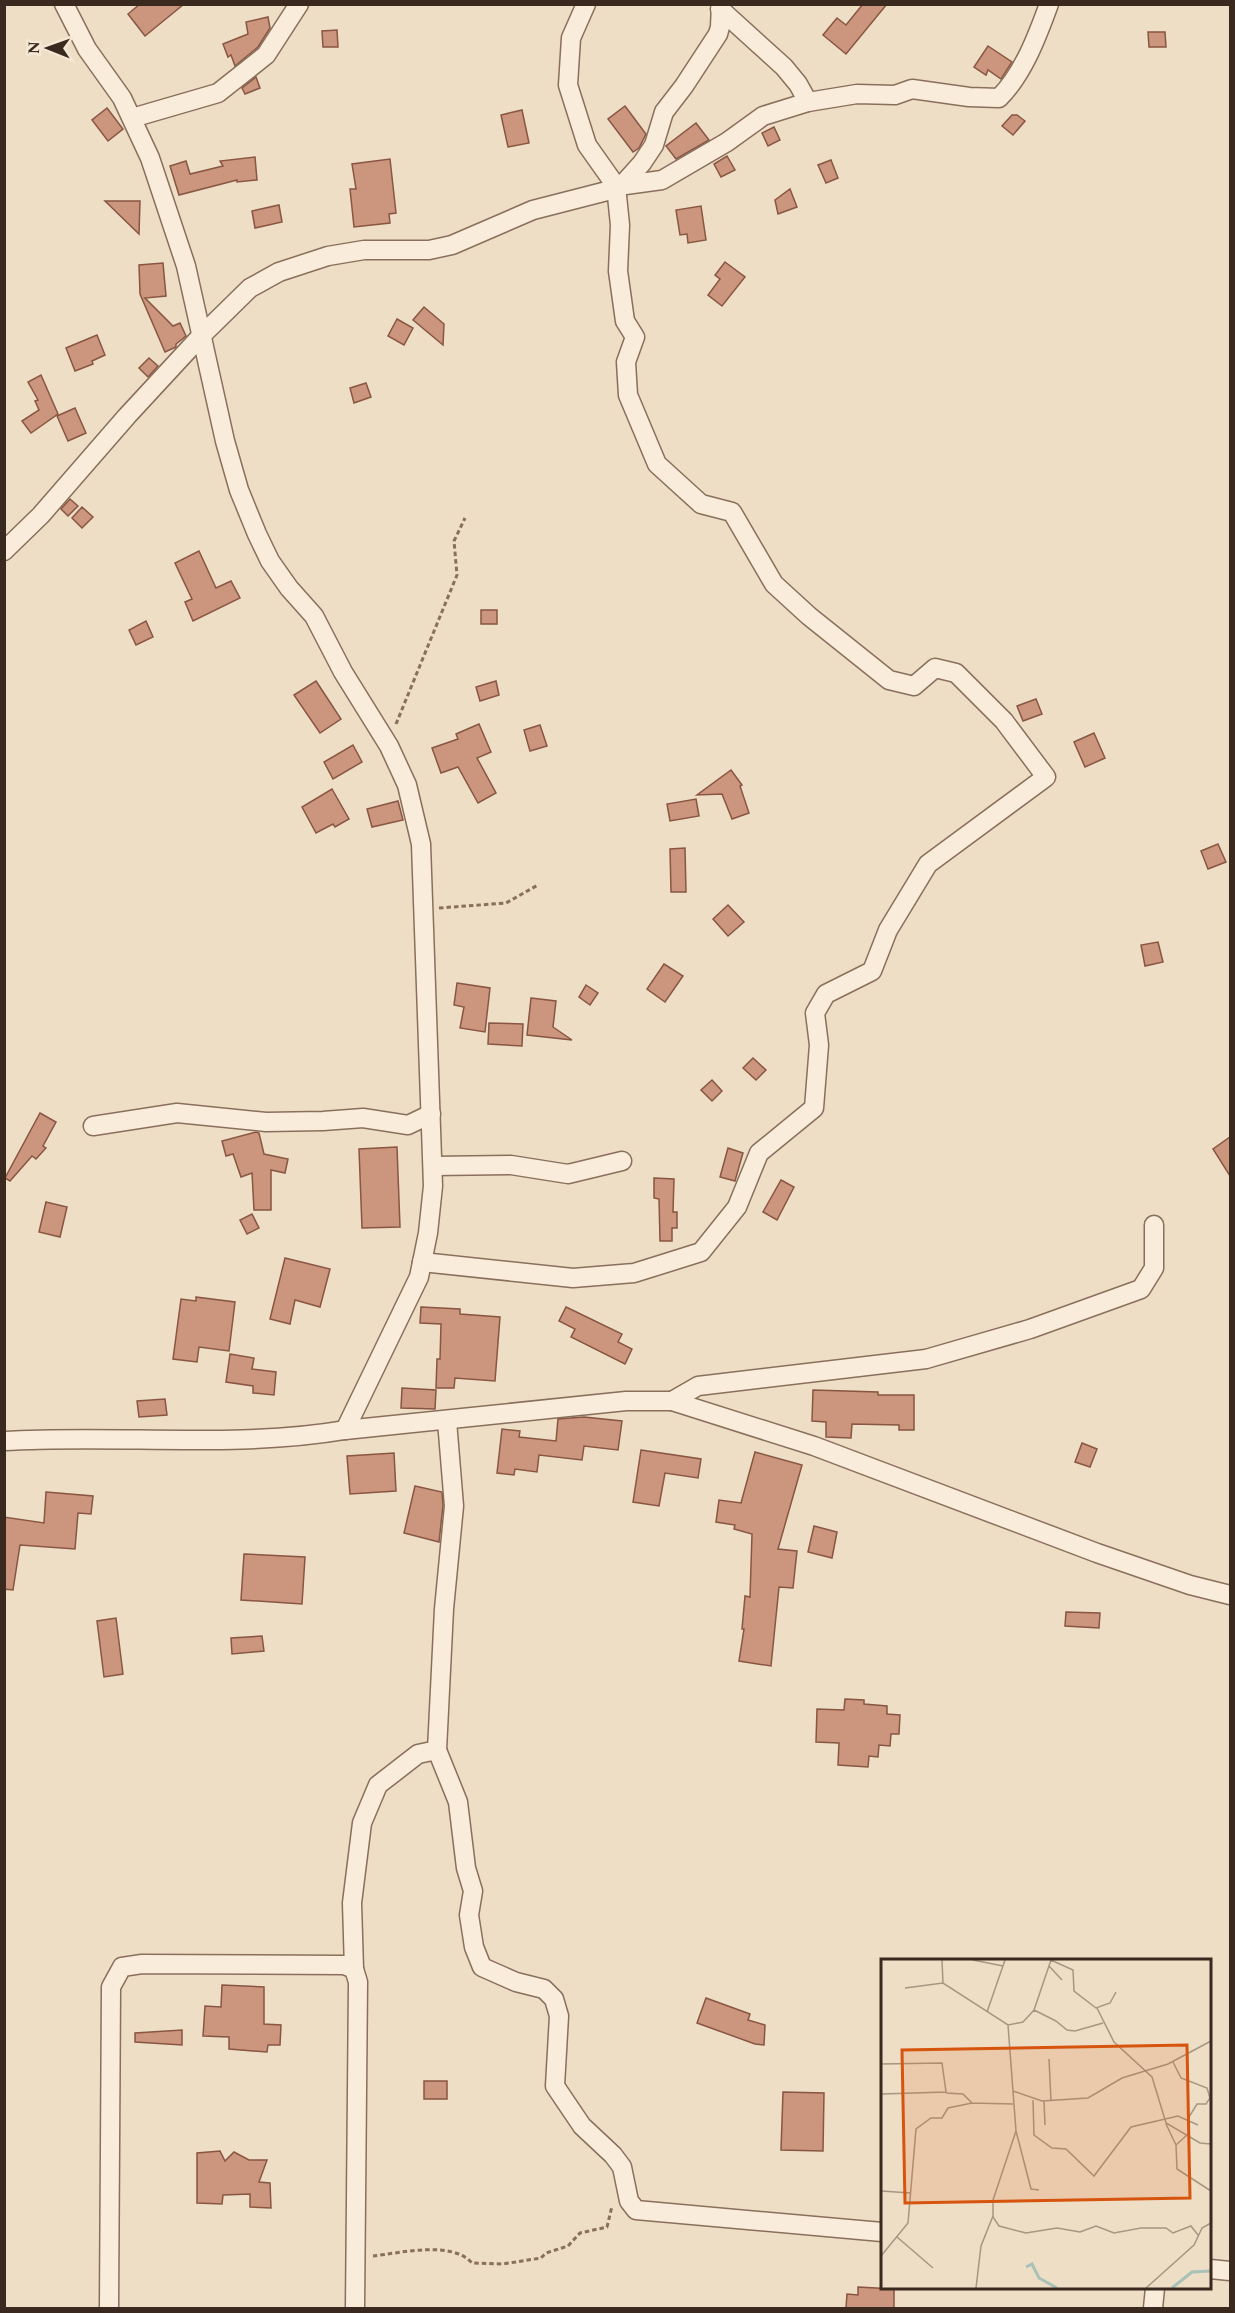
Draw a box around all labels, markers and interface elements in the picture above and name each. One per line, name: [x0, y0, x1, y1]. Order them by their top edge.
north arrow: [18, 18, 78, 78]
text: N: [22, 41, 46, 54]
inset map: [881, 1959, 1211, 2289]

